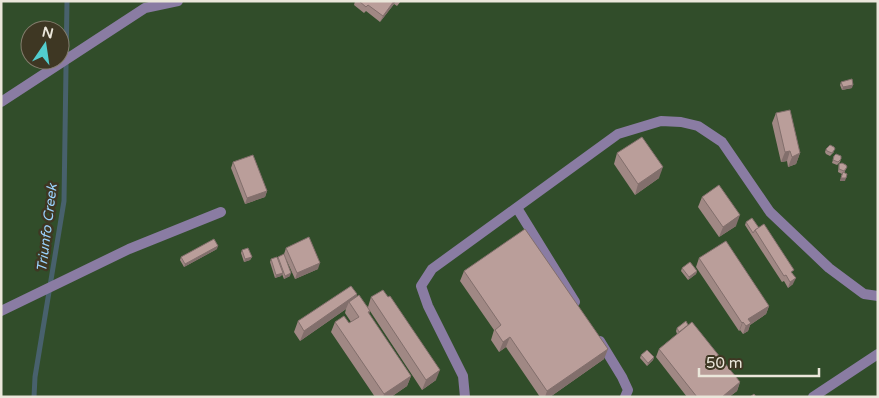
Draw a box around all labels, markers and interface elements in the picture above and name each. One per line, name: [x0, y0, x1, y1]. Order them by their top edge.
north arrow: [20, 20, 70, 70]
text: N: [40, 23, 55, 42]
water label: Triunfo Creek: [33, 182, 61, 273]
scale bar: [699, 346, 819, 378]
text: 50 m: [706, 354, 743, 372]

